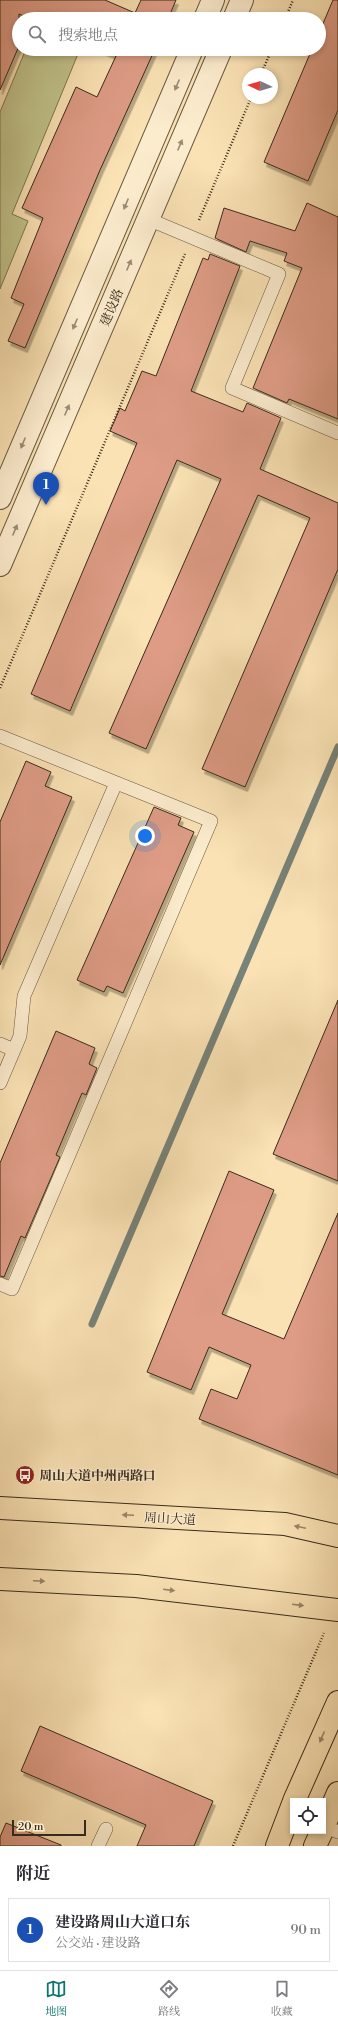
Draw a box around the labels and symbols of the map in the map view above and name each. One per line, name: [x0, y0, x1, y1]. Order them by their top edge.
north arrow: [242, 68, 278, 104]
one-way arrow: [174, 79, 180, 90]
one-way arrow: [177, 140, 183, 151]
one-way arrow: [123, 199, 129, 210]
one-way arrow: [126, 259, 132, 271]
street label: 建设路: [97, 286, 127, 328]
one-way arrow: [71, 318, 77, 330]
one-way arrow: [64, 404, 70, 416]
one-way arrow: [20, 438, 26, 450]
pin: 1: [33, 472, 59, 505]
one-way arrow: [13, 523, 19, 535]
your location: [135, 826, 155, 846]
bus stop icon: 周山大道中州西路口: [14, 1464, 36, 1486]
place label: 周山大道中州西路口: [39, 1468, 156, 1484]
street label: 周山大道: [144, 1510, 196, 1528]
one-way arrow: [122, 1512, 134, 1519]
one-way arrow: [294, 1524, 306, 1530]
one-way arrow: [33, 1578, 46, 1584]
one-way arrow: [163, 1587, 175, 1593]
one-way arrow: [292, 1602, 304, 1608]
one-way arrow: [319, 1732, 325, 1743]
scale bar: [12, 1818, 86, 1837]

